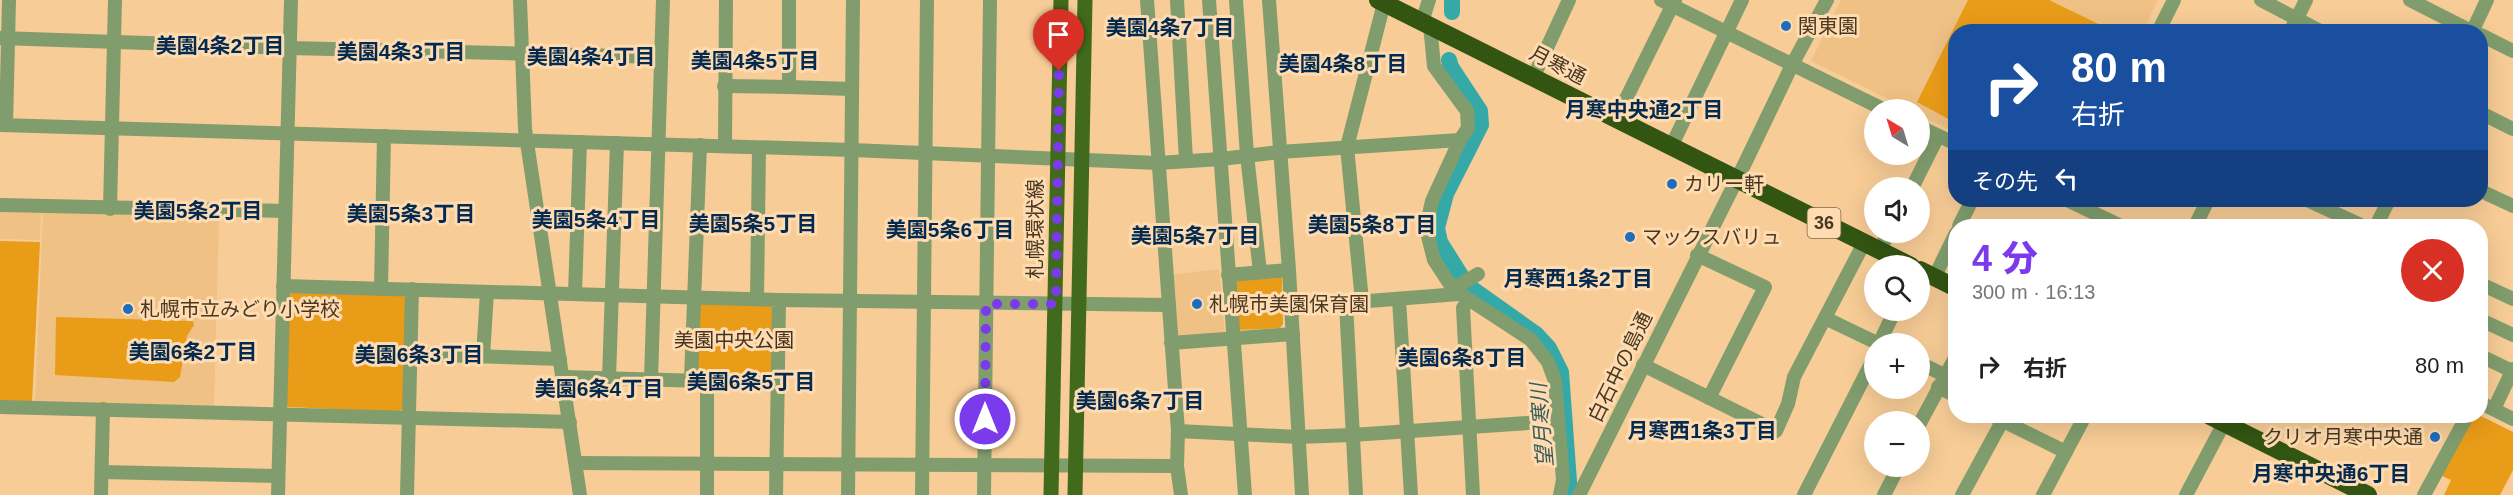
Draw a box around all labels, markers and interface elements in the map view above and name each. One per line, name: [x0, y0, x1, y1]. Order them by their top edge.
pin: [1033, 9, 1084, 71]
place label: 関東園: [1798, 15, 1858, 37]
district label: 美園4条7丁目: [1106, 16, 1234, 39]
icon: arrive: [1042, 18, 1075, 51]
marker: 関東園: [1779, 19, 1793, 33]
district label: 美園4条2丁目: [156, 34, 284, 57]
district label: 美園4条3丁目: [337, 40, 465, 63]
street label: 月寒通: [1526, 42, 1590, 88]
text: 80 m: [2071, 44, 2167, 91]
district label: 美園4条4丁目: [527, 45, 655, 68]
icon: right: [1972, 48, 2050, 126]
district label: 美園4条5丁目: [691, 49, 819, 72]
district label: 美園4条8丁目: [1279, 52, 1407, 75]
district label: 月寒中央通2丁目: [1565, 98, 1723, 121]
north arrow: [1864, 99, 1930, 165]
map controls: [1864, 99, 1930, 477]
text: 右折: [2071, 100, 2125, 130]
icon: left: [2050, 162, 2083, 195]
text: その先: [1972, 169, 2038, 194]
place label: カリー軒: [1684, 173, 1764, 195]
marker: カリー軒: [1665, 177, 1679, 191]
button: sound: [1864, 177, 1930, 243]
street label: 札幌環状線: [1024, 179, 1046, 279]
district label: 美園5条2丁目: [134, 199, 262, 222]
district label: 美園5条3丁目: [347, 202, 475, 225]
district label: 美園5条4丁目: [532, 208, 660, 231]
road number: 36: [1808, 208, 1840, 238]
district label: 美園5条5丁目: [689, 212, 817, 235]
district label: 美園5条8丁目: [1308, 213, 1436, 236]
district label: 美園5条6丁目: [886, 218, 1014, 241]
district label: 美園5条7丁目: [1131, 224, 1259, 247]
place label: マックスバリュ: [1642, 226, 1781, 248]
marker: マックスバリュ: [1623, 230, 1637, 244]
text: 4 分: [1972, 238, 2038, 279]
button: close: [2401, 239, 2464, 302]
button: search: [1864, 255, 1930, 321]
district label: 月寒西1条2丁目: [1503, 267, 1653, 290]
text: 300 m · 16:13: [1972, 281, 2095, 303]
place label: 札幌市美園保育園: [1209, 293, 1369, 315]
marker: 札幌市美園保育園: [1190, 297, 1204, 311]
place label: 札幌市立みどり小学校: [140, 298, 340, 320]
marker: 札幌市立みどり小学校: [121, 302, 135, 316]
street label: 白石中の島通: [1584, 308, 1656, 426]
park label: 美園中央公園: [674, 329, 794, 351]
button: +: [1864, 333, 1930, 399]
district label: 美園6条2丁目: [129, 340, 257, 363]
district label: 美園6条3丁目: [355, 343, 483, 366]
district label: 美園6条8丁目: [1398, 346, 1526, 369]
icon: right: [1972, 350, 2005, 383]
text: 80 m: [2415, 353, 2464, 378]
text: 右折: [2023, 356, 2067, 381]
district label: 美園6条5丁目: [687, 370, 815, 393]
district label: 美園6条4丁目: [535, 377, 663, 400]
water label: 望月寒川: [1526, 380, 1557, 468]
position arrow: [953, 387, 1017, 451]
district label: 美園6条7丁目: [1076, 389, 1204, 412]
button: −: [1864, 411, 1930, 477]
district label: 月寒西1条3丁目: [1627, 419, 1777, 442]
place label: クリオ月寒中央通: [2263, 426, 2423, 448]
marker: クリオ月寒中央通: [2428, 430, 2442, 444]
district label: 月寒中央通6丁目: [2252, 462, 2410, 485]

